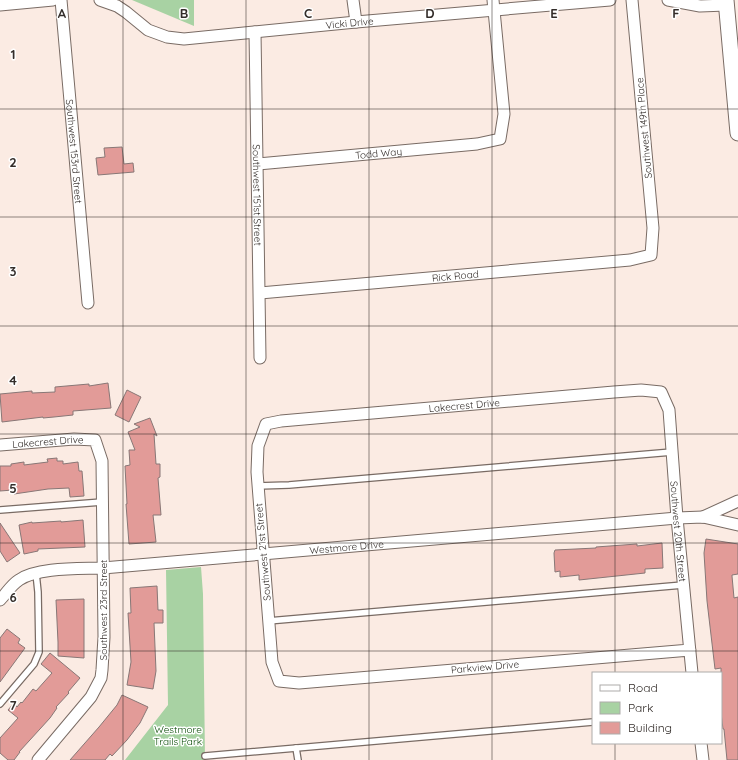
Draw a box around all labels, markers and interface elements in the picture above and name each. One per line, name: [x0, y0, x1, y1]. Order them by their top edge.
text: A: [58, 5, 67, 21]
text: B: [180, 5, 188, 21]
text: C: [304, 5, 312, 21]
text: D: [425, 5, 435, 21]
text: E: [550, 5, 558, 21]
text: F: [672, 5, 680, 21]
street label: Vicki Drive: [325, 14, 375, 31]
text: 1: [10, 46, 16, 62]
street label: Southwest 149th Place: [633, 77, 655, 179]
street label: Southwest 153rd Street: [63, 99, 86, 205]
street label: Southwest 151st Street: [250, 144, 265, 246]
street label: Todd Way: [354, 144, 403, 162]
text: 2: [9, 154, 17, 170]
text: 3: [10, 263, 17, 279]
street label: Rick Road: [431, 267, 479, 284]
text: 4: [9, 372, 17, 388]
street label: Lakecrest Drive: [428, 395, 501, 415]
street label: Lakecrest Drive: [12, 432, 84, 450]
text: 5: [9, 480, 17, 496]
street label: Southwest 20th Street: [668, 481, 690, 583]
street label: Southwest 21st Street: [252, 502, 274, 601]
street label: Westmore Drive: [309, 537, 385, 556]
street label: Southwest 23rd Street: [97, 559, 110, 660]
text: 6: [9, 589, 17, 605]
street label: Parkview Drive: [450, 658, 520, 676]
legend: [592, 672, 722, 744]
text: Road: [628, 680, 658, 695]
text: 7: [9, 697, 17, 713]
text: Park: [628, 700, 653, 715]
text: Building: [628, 720, 672, 735]
park label: Westmore Trails Park: [154, 723, 202, 748]

